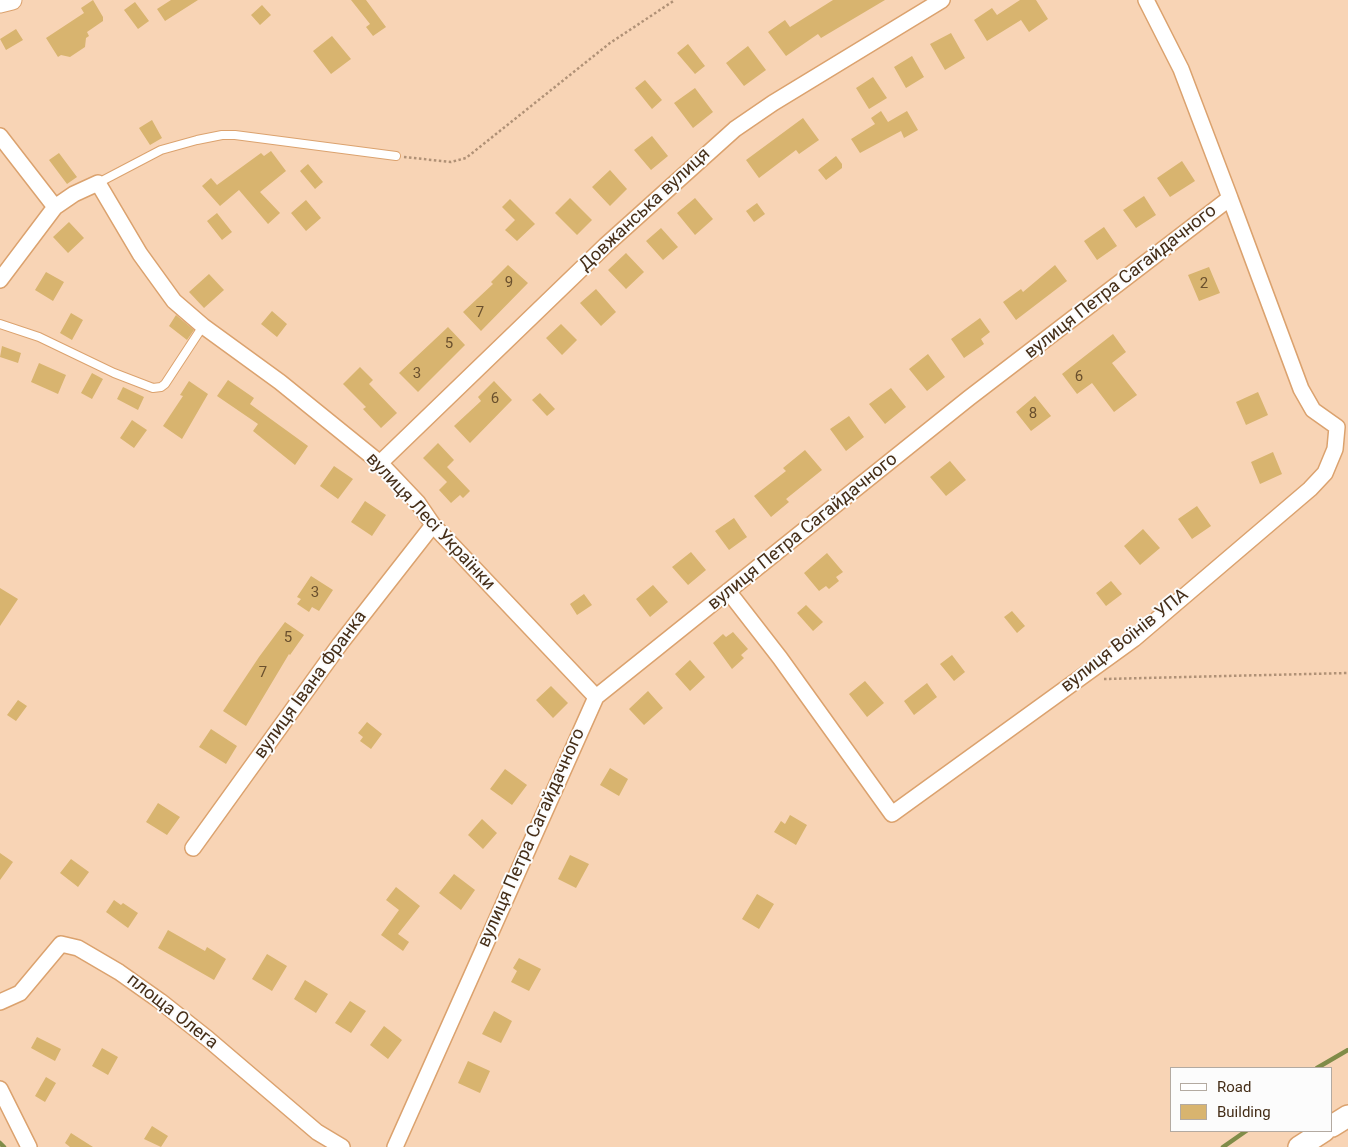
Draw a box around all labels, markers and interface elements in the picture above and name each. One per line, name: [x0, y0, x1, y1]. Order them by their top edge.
street label: Довжанська вулиця: [575, 144, 715, 276]
street label: вулиця Петра Сагайдачного: [1021, 200, 1221, 364]
house number: 9: [505, 274, 513, 292]
house number: 2: [1200, 275, 1208, 293]
house number: 7: [476, 304, 484, 322]
house number: 5: [445, 335, 453, 353]
house number: 3: [413, 365, 421, 383]
house number: 6: [1075, 368, 1083, 386]
house number: 6: [491, 390, 499, 408]
house number: 8: [1029, 405, 1037, 423]
street label: вулиця Лесі Українки: [361, 449, 499, 595]
street label: вулиця Петра Сагайдачного: [704, 449, 902, 615]
house number: 3: [311, 584, 319, 602]
street label: вулиця Воїнів УПА: [1057, 585, 1193, 697]
street label: вулиця Івана Франка: [250, 607, 372, 763]
house number: 5: [284, 629, 292, 647]
house number: 7: [259, 664, 267, 682]
street label: вулиця Петра Сагайдачного: [474, 725, 590, 951]
street label: площа Олега: [122, 970, 222, 1054]
legend: [1170, 1067, 1333, 1132]
text: Road: [1217, 1078, 1251, 1096]
text: Building: [1217, 1103, 1271, 1121]

